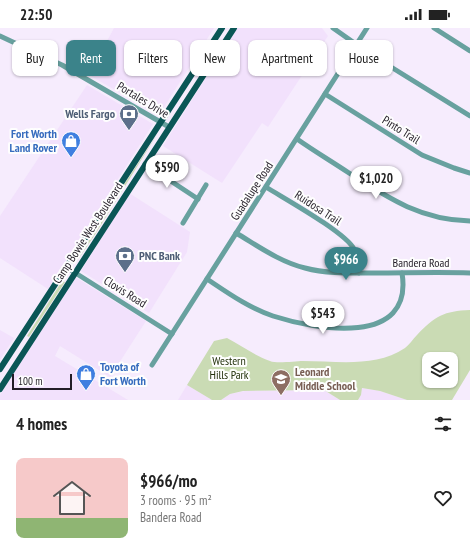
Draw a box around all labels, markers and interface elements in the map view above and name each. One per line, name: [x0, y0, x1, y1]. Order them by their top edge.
text: 22:50: [20, 5, 52, 24]
chip: Buy: [12, 40, 58, 76]
chip: Rent: [66, 40, 116, 76]
chip: Filters: [124, 40, 182, 76]
chip: New: [190, 40, 240, 76]
chip: Apartment: [248, 40, 327, 76]
chip: House: [335, 40, 393, 76]
street label: Portales Drive: [114, 78, 172, 121]
bank icon: Wells Fargo: [118, 103, 140, 131]
place label: Wells Fargo: [64, 106, 116, 121]
street label: Pinto Trail: [380, 112, 423, 147]
place label: Fort Worth Land Rover: [10, 126, 57, 155]
shop icon: Fort Worth Land Rover: [60, 130, 82, 158]
pin: $590: [143, 155, 191, 189]
text: $590: [155, 159, 179, 176]
street label: Guadalupe Road: [227, 159, 276, 223]
pin: $1,020: [343, 166, 409, 200]
text: $1,020: [359, 170, 393, 187]
street label: Camp Bowie West Boulevard: [49, 179, 126, 286]
street label: Ruidosa Trail: [292, 187, 345, 228]
bank icon: PNC Bank: [114, 245, 136, 273]
pin: $966: [322, 247, 370, 281]
place label: PNC Bank: [139, 248, 180, 263]
text: $966: [334, 251, 358, 268]
street label: Bandera Road: [393, 255, 449, 270]
street label: Clovis Road: [101, 273, 149, 311]
pin: $543: [299, 301, 347, 335]
text: $543: [311, 305, 335, 322]
map controls: [422, 352, 458, 388]
button: layers: [422, 352, 458, 388]
park label: Western Hills Park: [209, 353, 249, 382]
place label: Toyota of Fort Worth: [100, 359, 146, 388]
shop icon: Toyota of Fort Worth: [75, 363, 97, 391]
place label: Leonard Middle School: [295, 364, 355, 393]
school or university icon: Leonard Middle School: [270, 368, 292, 396]
scale bar: [12, 372, 72, 391]
text: 100 m: [18, 374, 42, 388]
text: 4 homes: [16, 413, 67, 435]
icon: filters: [432, 413, 454, 435]
text: $966/mo: [140, 470, 197, 492]
icon: home: [48, 474, 96, 522]
icon: heart: [432, 487, 454, 509]
text: 3 rooms · 95 m²: [140, 492, 212, 509]
text: Bandera Road: [140, 509, 202, 526]

